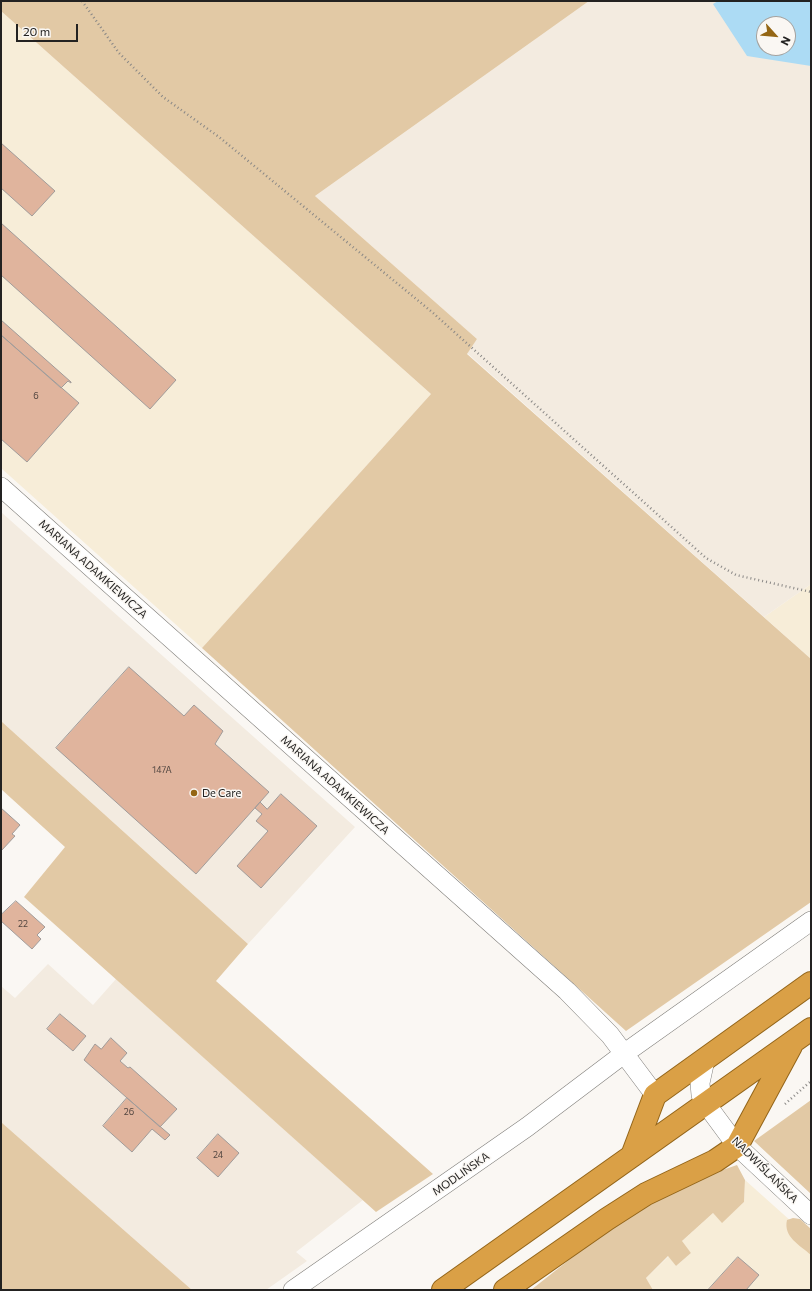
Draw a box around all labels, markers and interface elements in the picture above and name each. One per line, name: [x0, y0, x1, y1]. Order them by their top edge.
scale bar: [18, 16, 80, 42]
north arrow: [756, 16, 796, 56]
text: 20 m: [23, 24, 50, 38]
text: N: [779, 35, 794, 48]
house number: 6: [33, 391, 39, 401]
street label: MARIANA ADAMKIEWICZA: [36, 517, 150, 621]
street label: MARIANA ADAMKIEWICZA: [278, 733, 392, 837]
house number: 147A: [152, 765, 172, 775]
place label: De Care: [202, 786, 241, 800]
marker: De Care: [189, 788, 199, 798]
house number: 22: [18, 919, 28, 929]
house number: 26: [124, 1107, 134, 1117]
street label: NADWIŚLAŃSKA: [729, 1134, 801, 1206]
house number: 24: [213, 1150, 223, 1160]
street label: MODLIŃSKA: [430, 1150, 492, 1198]

